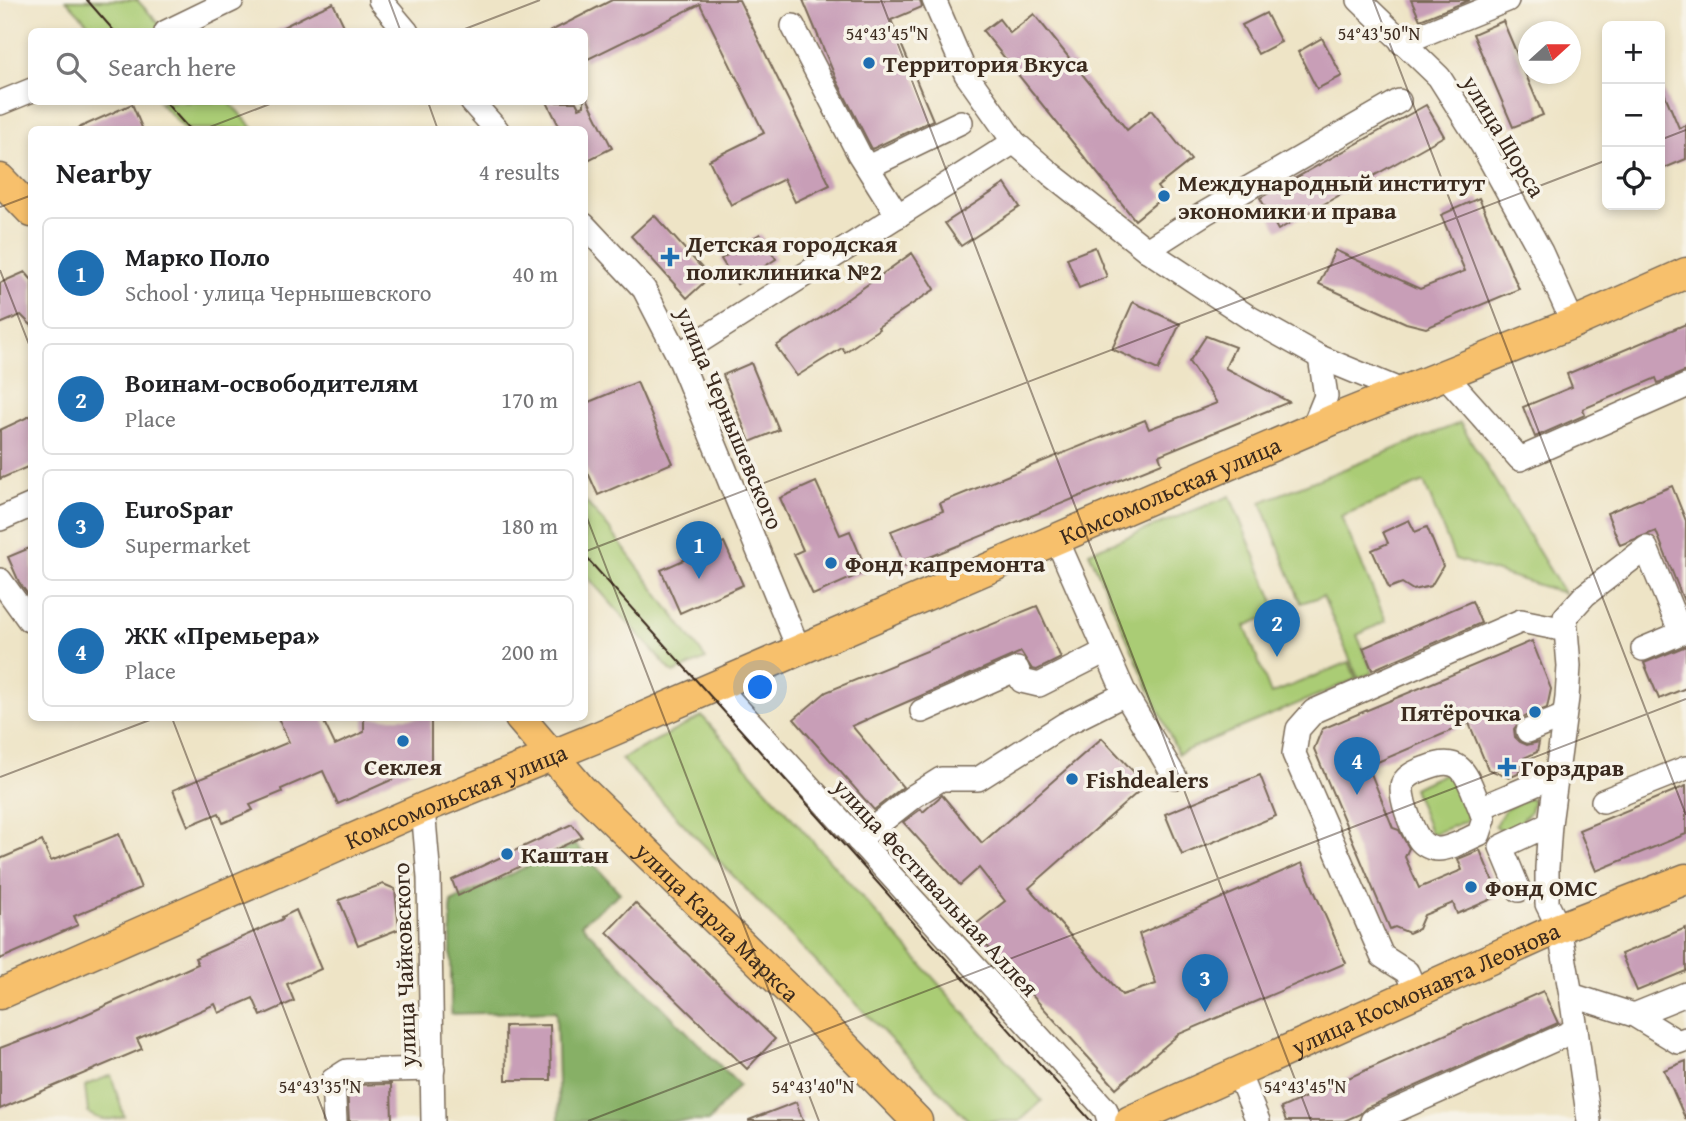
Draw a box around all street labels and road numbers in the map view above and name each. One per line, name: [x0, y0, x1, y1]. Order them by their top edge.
street label: улица Щорса: [1453, 67, 1555, 204]
street label: улица Чернышевского: [667, 300, 793, 535]
street label: Комсомольская улица: [1054, 426, 1287, 553]
street label: Комсомольская улица: [339, 734, 573, 858]
street label: улица Фестивальная Аллея: [824, 769, 1047, 1004]
street label: улица Карла Маркса: [627, 833, 808, 1010]
street label: улица Чайковского: [383, 862, 425, 1069]
street label: улица Космонавта Леонова: [1285, 912, 1566, 1064]

